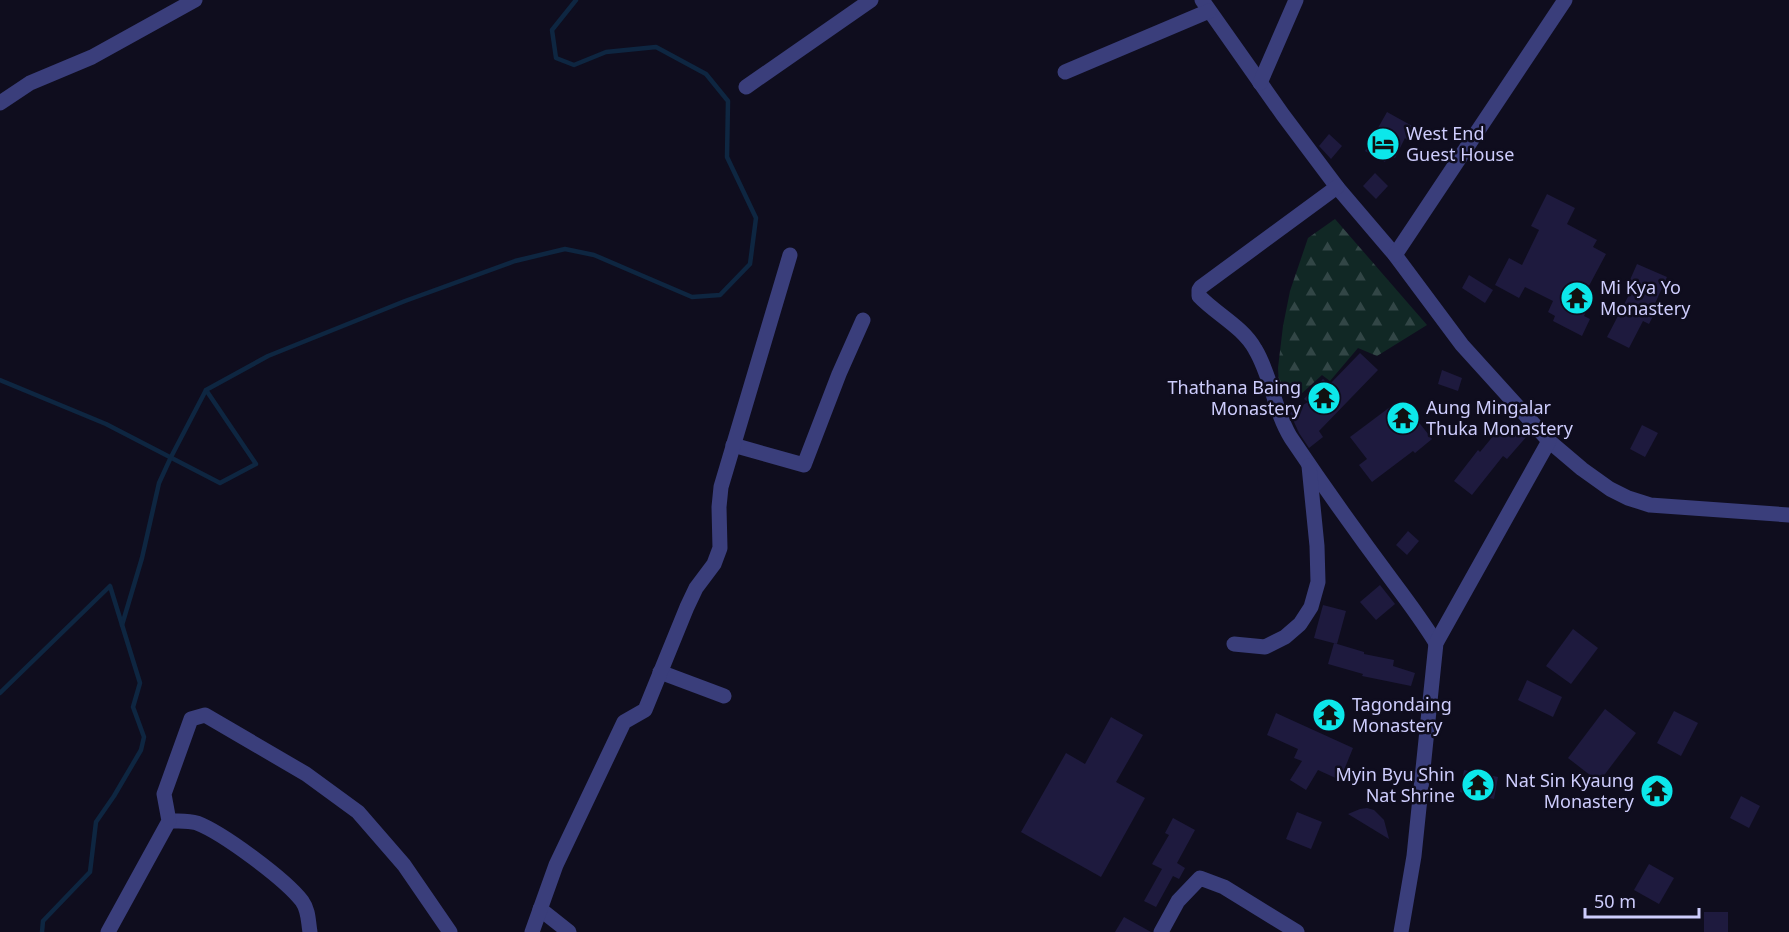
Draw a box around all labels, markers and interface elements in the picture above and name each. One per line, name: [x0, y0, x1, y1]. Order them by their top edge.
place label: West End Guest House: [1406, 121, 1514, 166]
hotel icon: West End Guest House: [1365, 126, 1401, 162]
place label: Mi Kya Yo Monastery: [1600, 275, 1691, 320]
temple icon: Mi Kya Yo Monastery: [1559, 280, 1595, 316]
place label: Thathana Baing Monastery: [1168, 375, 1302, 420]
temple icon: Thathana Baing Monastery: [1306, 380, 1342, 416]
place label: Aung Mingalar Thuka Monastery: [1426, 395, 1574, 440]
temple icon: Aung Mingalar Thuka Monastery: [1385, 400, 1421, 436]
place label: Tagondaing Monastery: [1352, 692, 1452, 737]
temple icon: Tagondaing Monastery: [1311, 697, 1347, 733]
place label: Myin Byu Shin Nat Shrine: [1336, 762, 1455, 807]
temple icon: Myin Byu Shin Nat Shrine: [1460, 767, 1496, 803]
place label: Nat Sin Kyaung Monastery: [1505, 768, 1635, 813]
temple icon: Nat Sin Kyaung Monastery: [1639, 773, 1675, 809]
scale bar: [1585, 881, 1699, 919]
text: 50 m: [1594, 889, 1636, 913]

